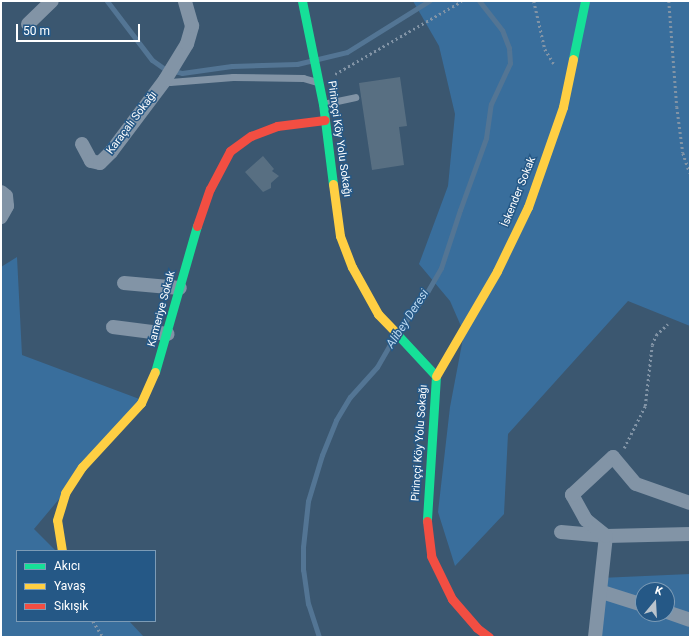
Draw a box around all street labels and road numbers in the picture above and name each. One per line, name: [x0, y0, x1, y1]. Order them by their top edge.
street label: Pirinççi Köy Yolu Sokağı: [324, 80, 354, 198]
street label: Karaçalı Sokağı: [104, 89, 160, 157]
street label: İskender Sokak: [499, 155, 539, 229]
street label: Kameriye Sokak: [145, 269, 179, 349]
street label: Pirinççi Köy Yolu Sokağı: [409, 384, 431, 502]

